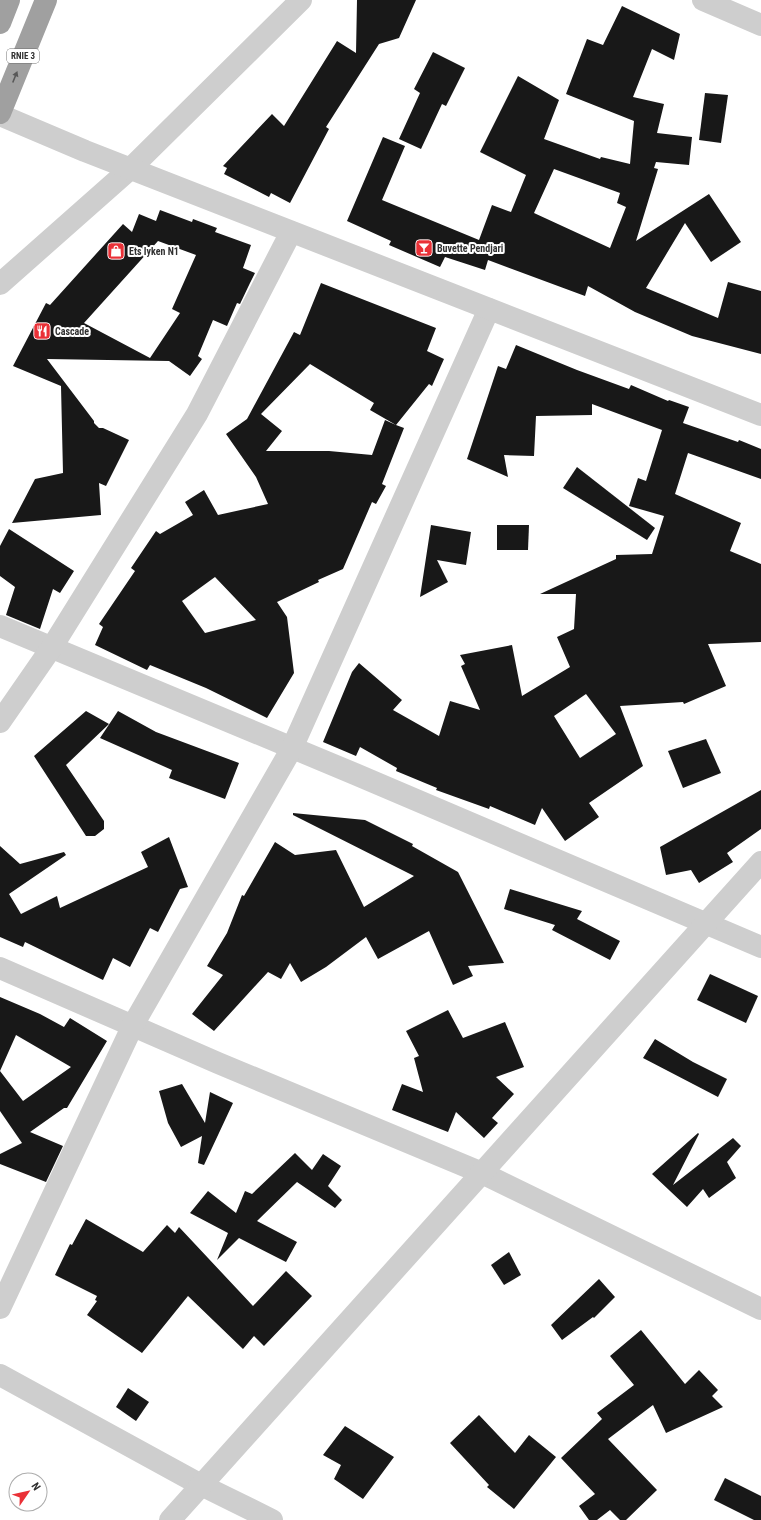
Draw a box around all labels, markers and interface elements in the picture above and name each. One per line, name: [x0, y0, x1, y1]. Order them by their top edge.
road number: RNIE 3: [7, 49, 39, 63]
one-way arrow: [12, 70, 18, 82]
bar icon: Buvette Pendjari: [414, 238, 434, 258]
shop icon: Ets Iyken N1: [106, 241, 126, 261]
place label: Buvette Pendjari: [437, 243, 503, 254]
place label: Ets Iyken N1: [129, 246, 179, 257]
restaurant icon: Cascade: [32, 321, 52, 341]
place label: Cascade: [55, 326, 89, 337]
north arrow: [8, 1472, 48, 1512]
text: N: [29, 1480, 43, 1493]

